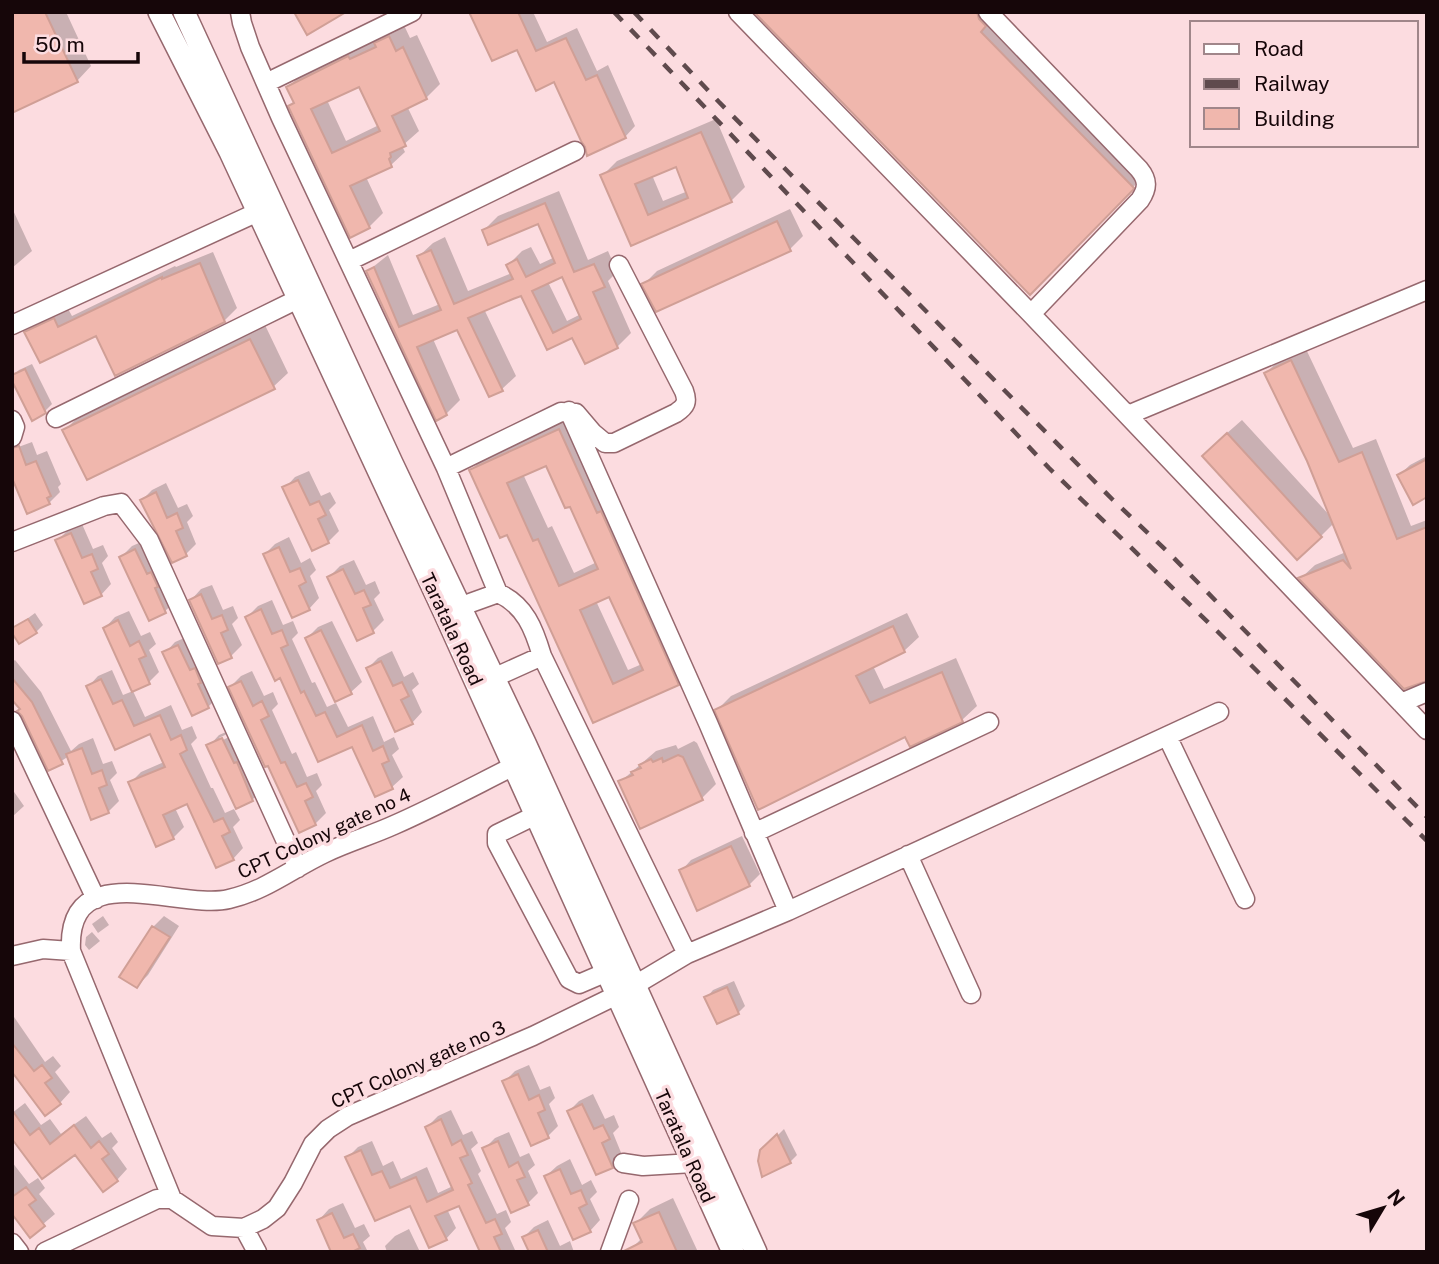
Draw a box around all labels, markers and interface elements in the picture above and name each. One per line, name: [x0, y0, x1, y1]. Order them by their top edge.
scale bar: [24, 21, 138, 65]
legend: [1190, 21, 1418, 147]
text: 50 m: [35, 32, 85, 57]
text: Road: [1254, 36, 1304, 61]
text: Railway: [1254, 71, 1330, 96]
text: Building: [1254, 106, 1335, 131]
street label: Taratala Road: [416, 569, 488, 689]
street label: CPT Colony gate no 4: [234, 783, 414, 883]
street label: CPT Colony gate no 3: [327, 1016, 509, 1112]
street label: Taratala Road: [650, 1086, 720, 1206]
north arrow: [1348, 1173, 1418, 1243]
text: N: [1383, 1185, 1410, 1210]

